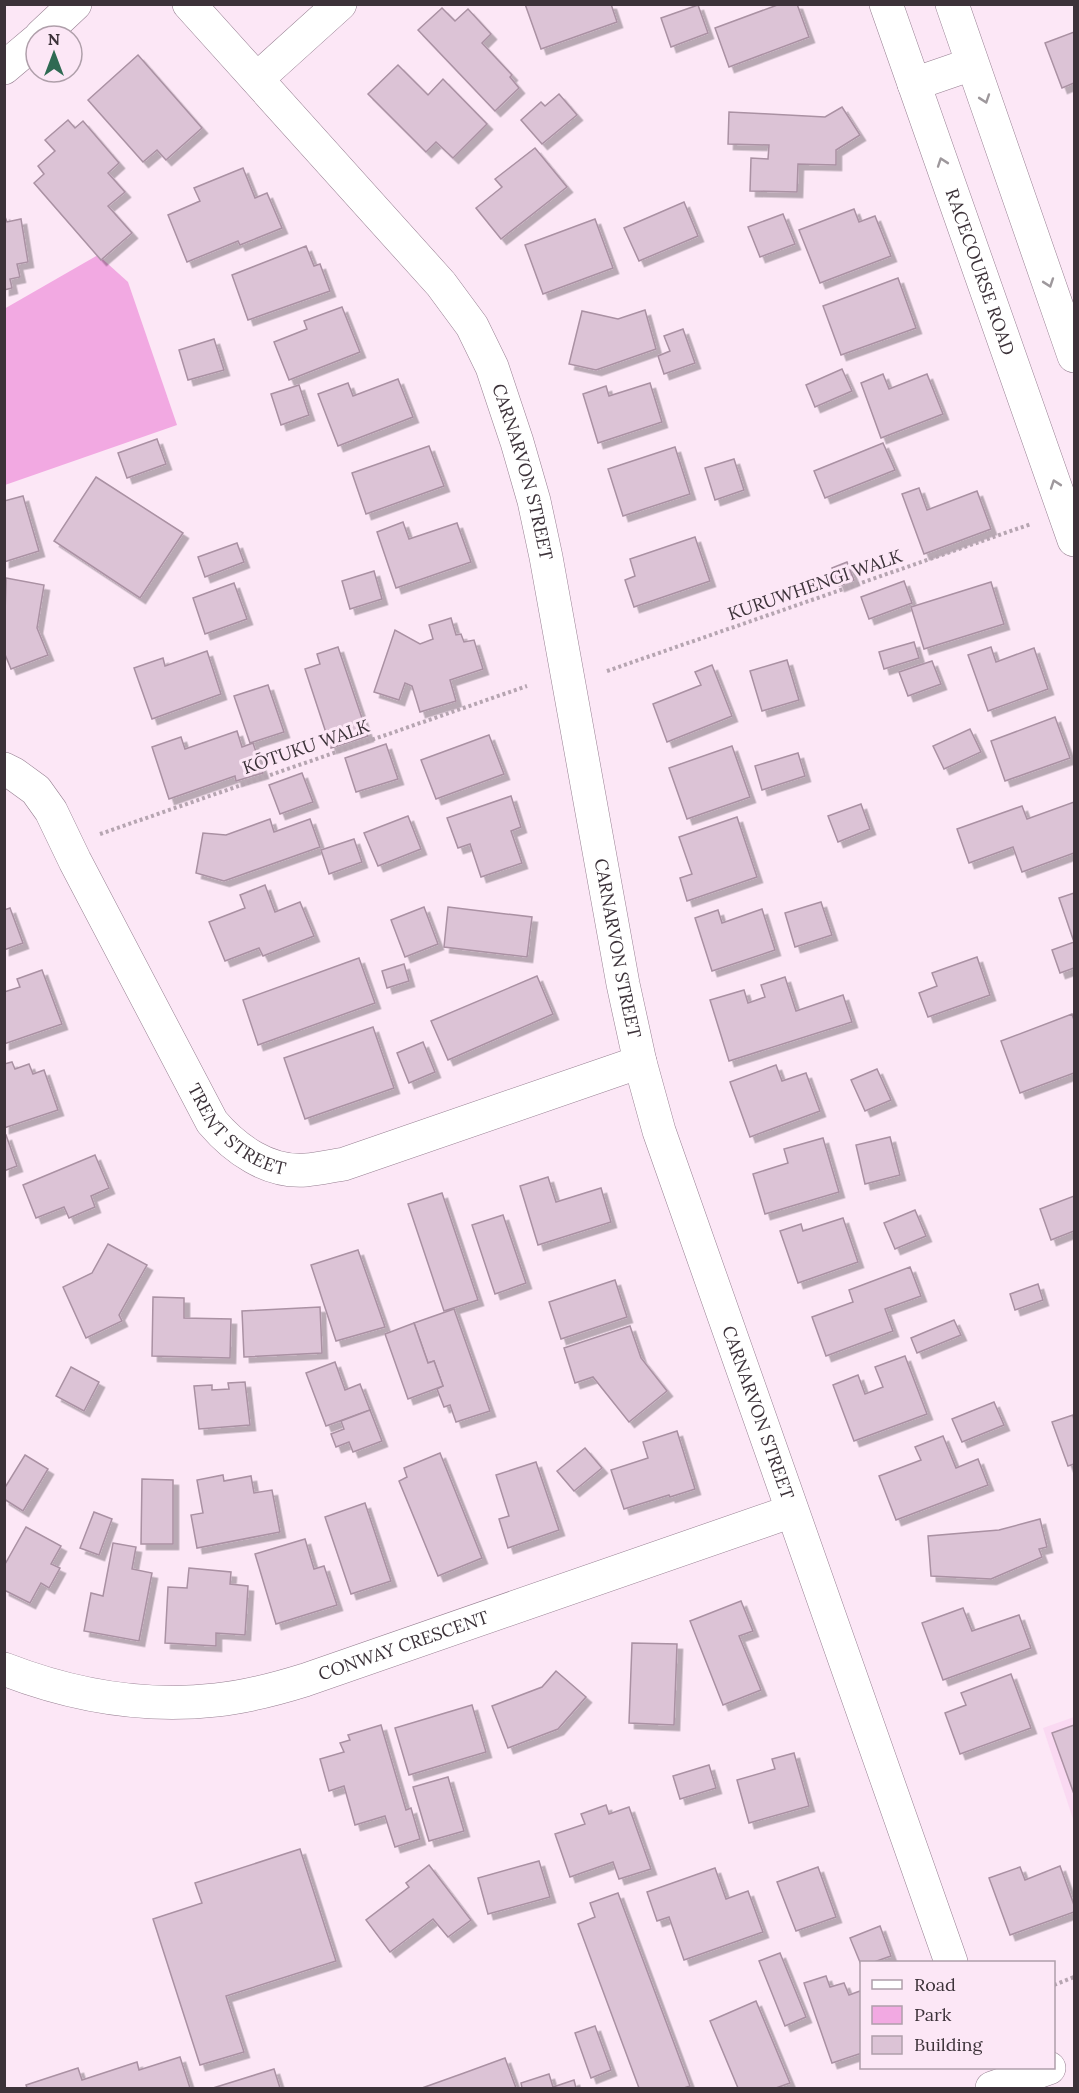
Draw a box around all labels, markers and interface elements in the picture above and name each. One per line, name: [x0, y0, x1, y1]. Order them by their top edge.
north arrow: [24, 24, 84, 84]
text: N: [48, 29, 60, 49]
one-way arrow: [977, 94, 990, 104]
one-way arrow: [936, 157, 949, 168]
street label: RACECOURSE ROAD: [941, 185, 1020, 358]
one-way arrow: [1042, 278, 1055, 288]
street label: CARNARVON STREET: [487, 381, 558, 563]
one-way arrow: [1050, 480, 1063, 490]
street label: KURUWHENGI WALK: [725, 544, 906, 625]
street label: KŌTUKU WALK: [239, 714, 373, 779]
street label: CARNARVON STREET: [590, 857, 647, 1041]
street label: TRENT STREET: [183, 1079, 289, 1180]
street label: CARNARVON STREET: [717, 1323, 800, 1503]
street label: CONWAY CRESCENT: [315, 1605, 492, 1685]
legend: [860, 1961, 1055, 2069]
text: Road: [914, 1973, 956, 1996]
text: Park: [914, 2003, 952, 2026]
text: Building: [914, 2033, 984, 2056]

